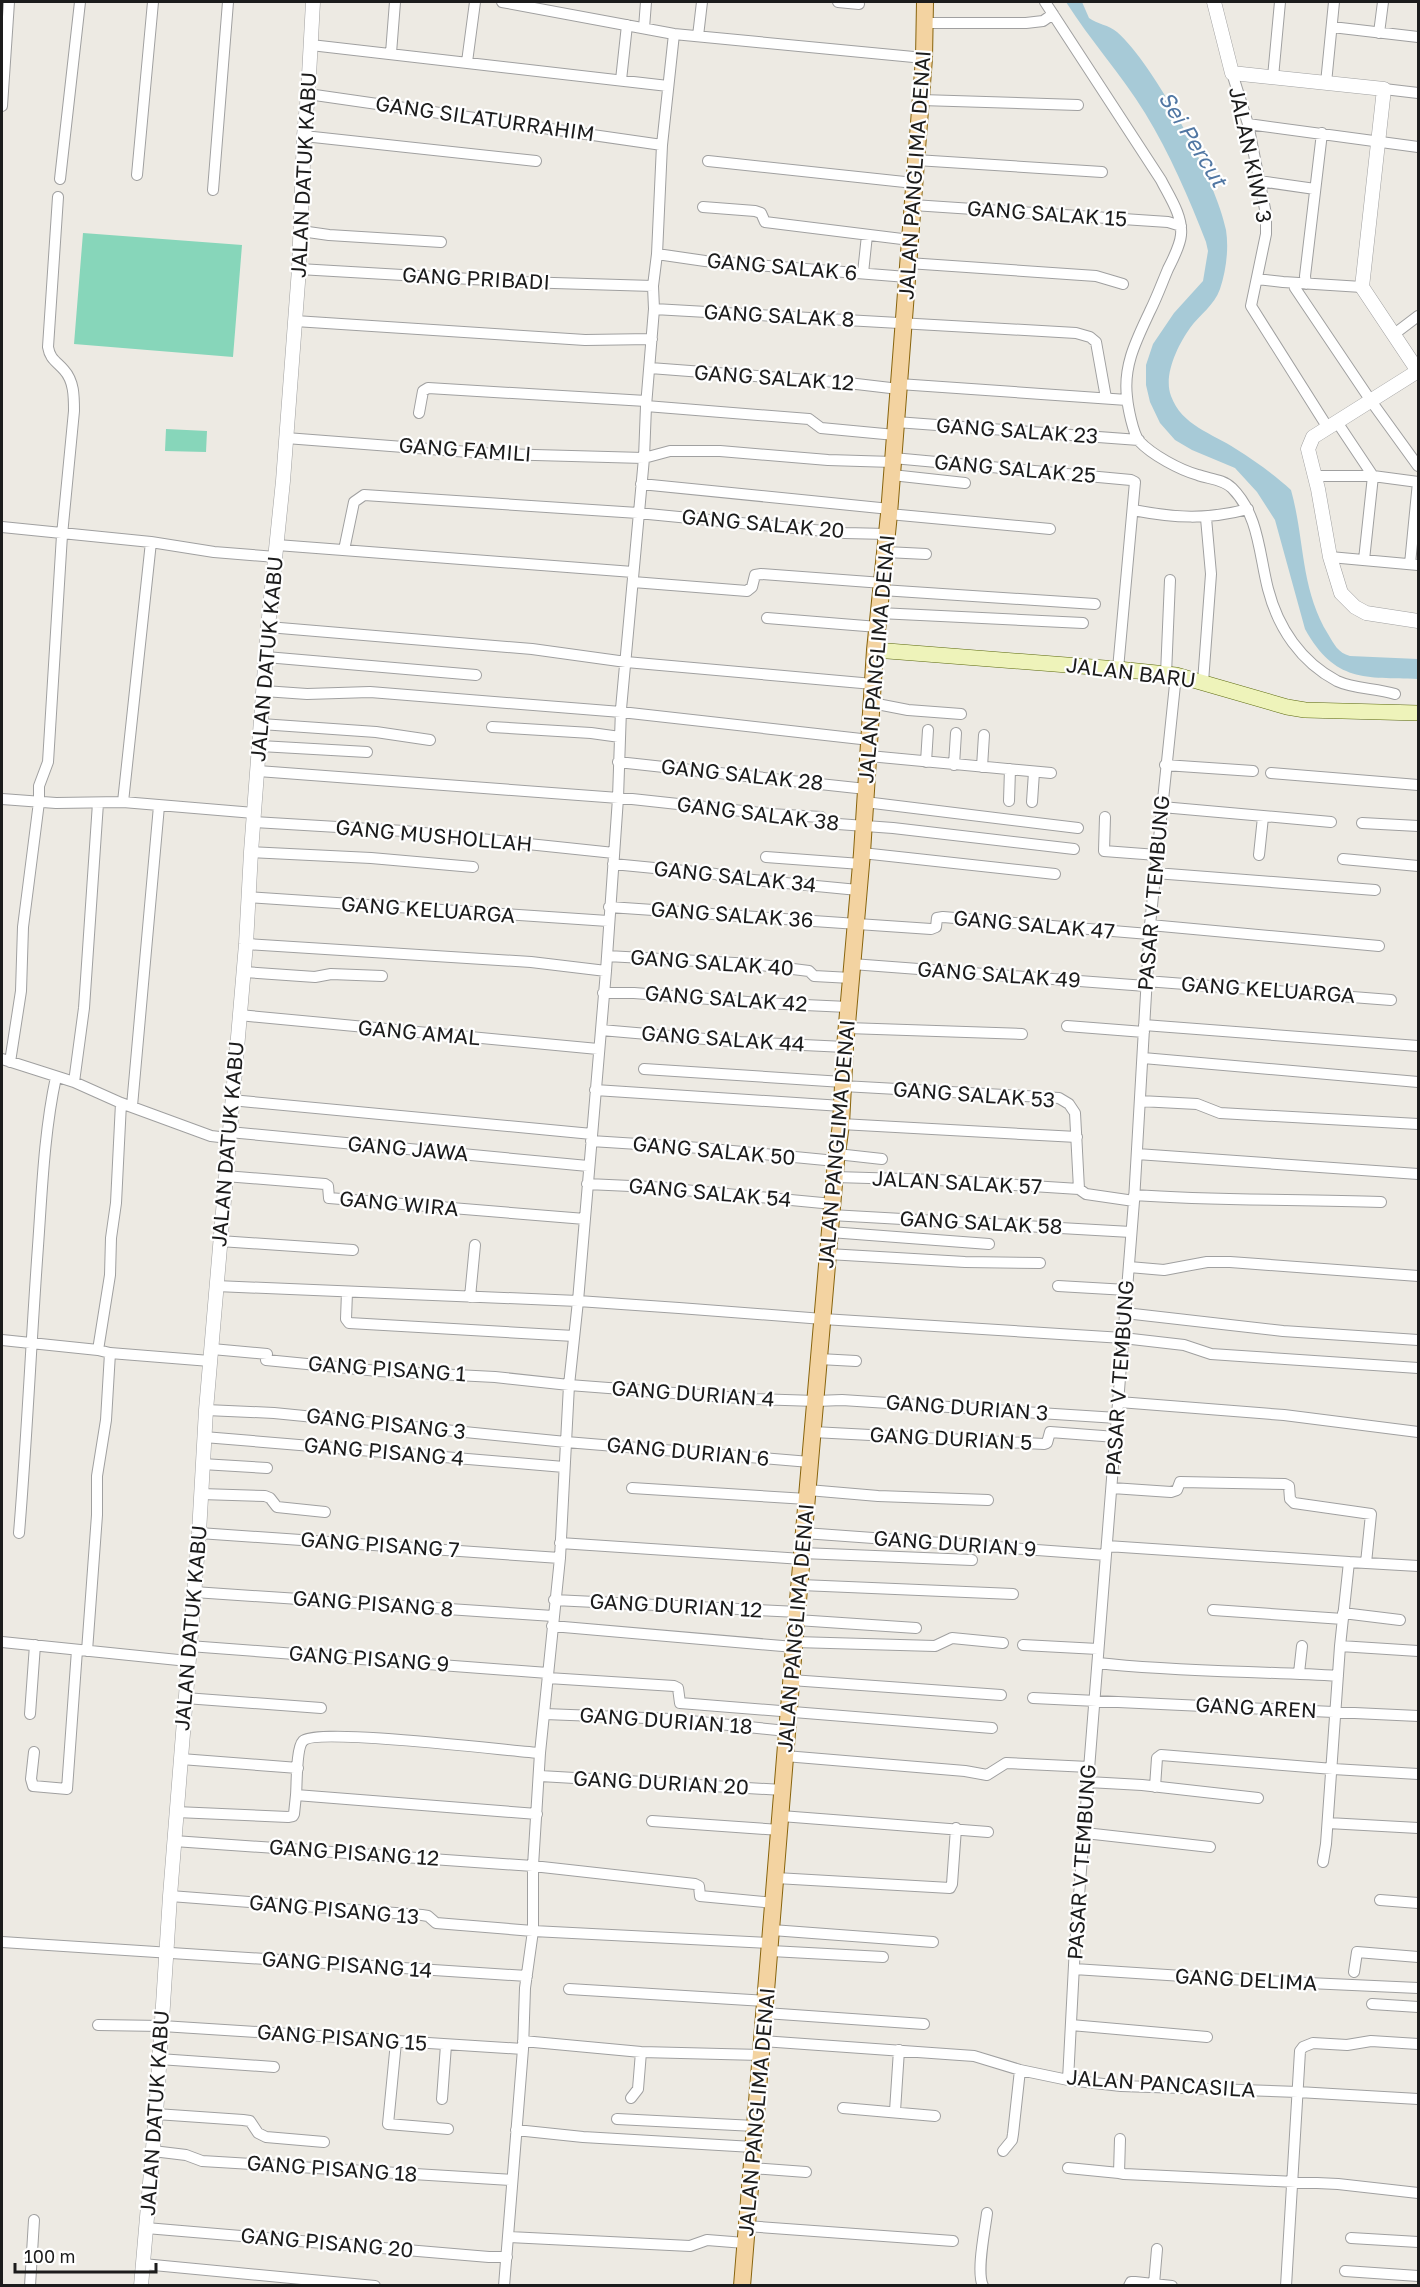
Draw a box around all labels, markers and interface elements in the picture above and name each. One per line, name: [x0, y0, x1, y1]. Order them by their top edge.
street label: JALAN PANGLIMA DENAI: [892, 49, 936, 301]
street label: JALAN DATUK KABU: [285, 71, 321, 279]
street label: JALAN KIWI 3: [1224, 84, 1278, 225]
water label: Sei Percut: [1153, 86, 1235, 193]
street label: GANG SILATURRAHIM: [374, 90, 596, 146]
street label: GANG SALAK 15: [966, 194, 1128, 232]
street label: GANG SALAK 6: [706, 246, 858, 286]
street label: GANG PRIBADI: [401, 261, 551, 295]
street label: GANG SALAK 8: [703, 298, 855, 332]
street label: GANG SALAK 12: [693, 358, 855, 396]
street label: GANG SALAK 23: [935, 411, 1099, 449]
street label: GANG FAMILI: [398, 431, 532, 467]
street label: GANG SALAK 25: [933, 448, 1097, 488]
street label: GANG SALAK 20: [681, 503, 846, 543]
street label: JALAN PANGLIMA DENAI: [852, 533, 900, 785]
street label: JALAN DATUK KABU: [244, 555, 288, 763]
street label: JALAN BARU: [1065, 651, 1197, 693]
street label: GANG SALAK 28: [660, 753, 825, 795]
street label: GANG SALAK 38: [676, 790, 841, 836]
street label: PASAR V TEMBUNG: [1132, 794, 1175, 992]
street label: GANG MUSHOLLAH: [335, 813, 534, 857]
street label: GANG SALAK 34: [653, 855, 818, 897]
street label: GANG KELUARGA: [340, 890, 516, 928]
street label: GANG SALAK 36: [650, 895, 814, 933]
street label: GANG SALAK 47: [952, 904, 1116, 944]
street label: GANG SALAK 40: [629, 943, 795, 981]
street label: GANG SALAK 49: [917, 955, 1082, 993]
street label: GANG KELUARGA: [1180, 970, 1356, 1008]
street label: GANG SALAK 42: [644, 979, 808, 1017]
street label: GANG AMAL: [357, 1014, 481, 1050]
street label: JALAN PANGLIMA DENAI: [812, 1018, 860, 1270]
street label: GANG SALAK 44: [640, 1019, 806, 1057]
street label: JALAN DATUK KABU: [205, 1040, 249, 1248]
street label: GANG SALAK 53: [892, 1075, 1056, 1113]
street label: GANG JAWA: [347, 1130, 470, 1166]
street label: GANG SALAK 50: [632, 1130, 797, 1170]
street label: JALAN SALAK 57: [871, 1165, 1043, 1199]
street label: GANG SALAK 54: [628, 1172, 792, 1212]
street label: GANG WIRA: [338, 1185, 460, 1221]
street label: GANG SALAK 58: [899, 1205, 1063, 1239]
street label: PASAR V TEMBUNG: [1099, 1279, 1139, 1477]
street label: GANG PISANG 1: [307, 1350, 467, 1386]
street label: GANG DURIAN 4: [611, 1374, 776, 1412]
street label: GANG DURIAN 3: [885, 1388, 1049, 1426]
street label: GANG PISANG 3: [305, 1402, 467, 1444]
street label: GANG DURIAN 5: [869, 1421, 1033, 1455]
street label: GANG PISANG 4: [303, 1431, 465, 1471]
street label: GANG DURIAN 6: [606, 1431, 771, 1471]
street label: JALAN PANGLIMA DENAI: [771, 1502, 819, 1754]
street label: JALAN DATUK KABU: [168, 1524, 212, 1732]
street label: GANG DURIAN 9: [873, 1524, 1037, 1562]
street label: GANG PISANG 7: [300, 1525, 460, 1563]
street label: GANG PISANG 8: [292, 1584, 454, 1622]
street label: GANG DURIAN 12: [589, 1587, 763, 1623]
street label: GANG PISANG 9: [288, 1639, 450, 1677]
street label: GANG AREN: [1195, 1691, 1317, 1723]
street label: GANG DURIAN 18: [579, 1701, 754, 1739]
street label: PASAR V TEMBUNG: [1061, 1763, 1101, 1961]
street label: GANG DURIAN 20: [573, 1764, 750, 1800]
street label: GANG PISANG 12: [268, 1833, 440, 1871]
street label: GANG PISANG 13: [248, 1889, 420, 1929]
street label: GANG PISANG 14: [261, 1945, 433, 1983]
street label: GANG DELIMA: [1174, 1962, 1318, 1996]
street label: JALAN PANGLIMA DENAI: [732, 1986, 780, 2238]
street label: JALAN DATUK KABU: [134, 2009, 174, 2217]
street label: GANG PISANG 15: [256, 2018, 428, 2056]
street label: JALAN PANCASILA: [1066, 2063, 1257, 2103]
street label: GANG PISANG 18: [246, 2149, 418, 2187]
street label: GANG PISANG 20: [240, 2221, 415, 2263]
scale bar: [15, 2236, 156, 2274]
text: 100 m: [24, 2245, 75, 2267]

